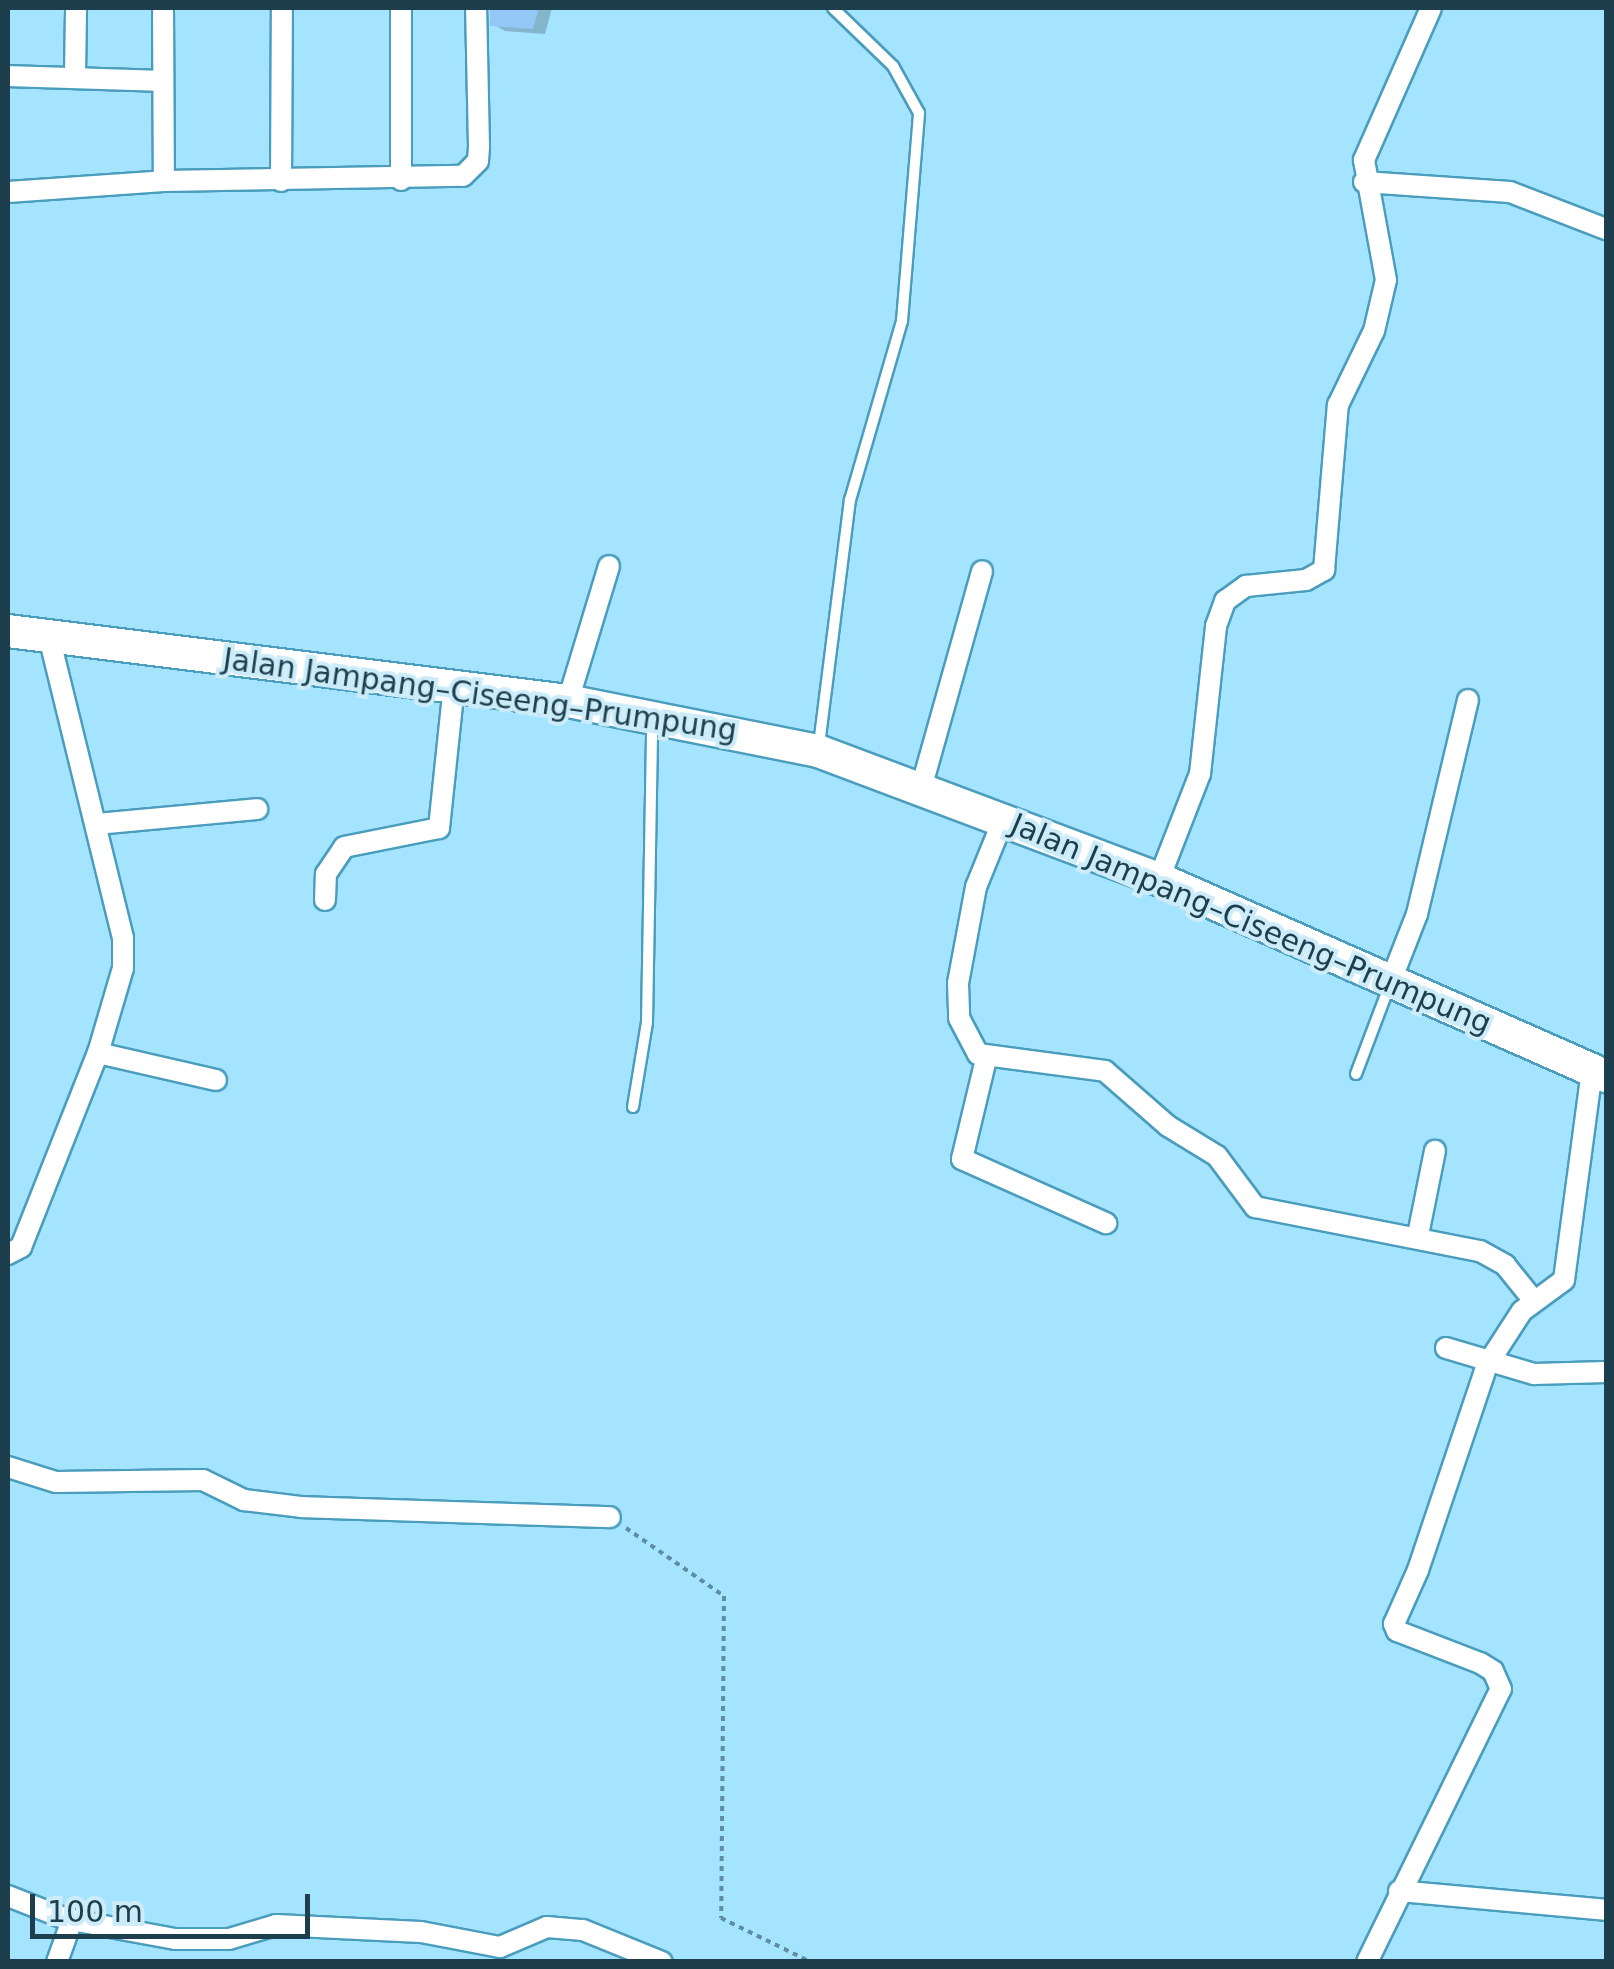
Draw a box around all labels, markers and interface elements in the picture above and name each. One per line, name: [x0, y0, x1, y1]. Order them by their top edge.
street label: Jalan Jampang–Ciseeng–Prumpung: [221, 641, 739, 749]
street label: Jalan Jampang–Ciseeng–Prumpung: [1005, 806, 1497, 1042]
scale bar: [35, 1874, 315, 1936]
text: 100 m: [47, 1894, 143, 1929]

